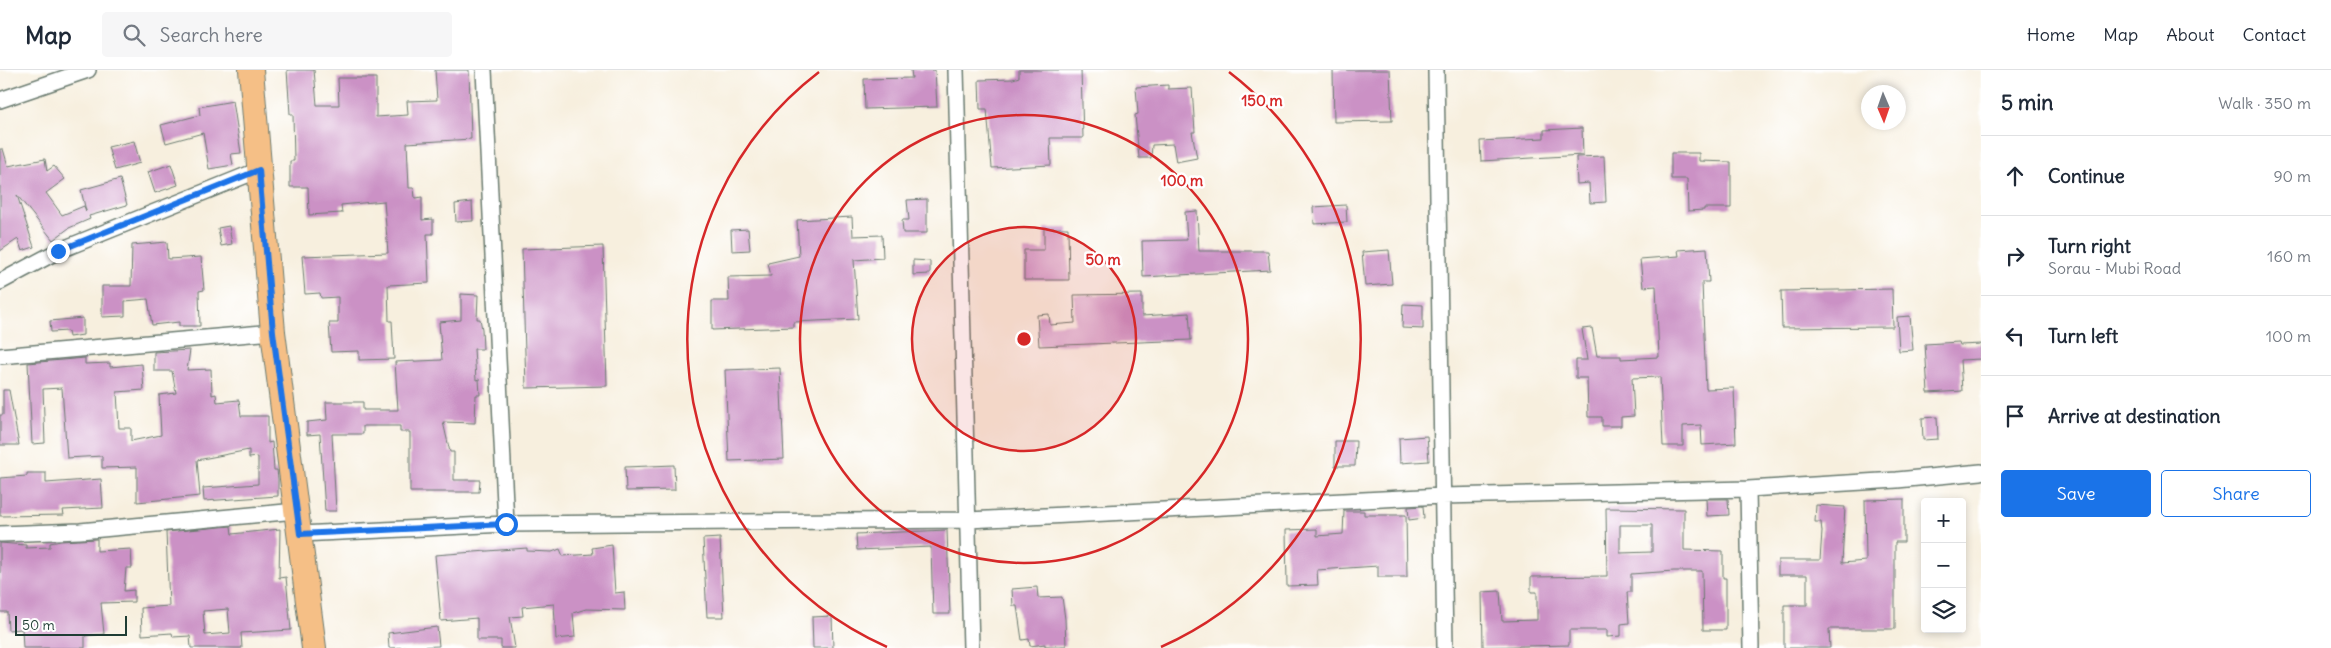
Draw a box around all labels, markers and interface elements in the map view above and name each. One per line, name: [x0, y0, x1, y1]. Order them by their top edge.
search box: [102, 12, 452, 57]
text: Map: [25, 20, 72, 50]
icon: search: [120, 21, 148, 49]
text: Search here: [160, 23, 263, 47]
text: Home: [2027, 23, 2075, 46]
text: Map: [2103, 23, 2138, 46]
text: About: [2166, 23, 2214, 46]
text: Contact: [2242, 23, 2306, 46]
north arrow: [1861, 85, 1906, 130]
text: 5 min: [2001, 89, 2053, 116]
text: 150 m: [1241, 91, 1283, 110]
text: Walk · 350 m: [2218, 93, 2311, 113]
icon: ahead: [2001, 162, 2029, 190]
text: Continue: [2048, 164, 2125, 188]
text: 90 m: [2273, 166, 2311, 186]
text: 100 m: [1161, 171, 1203, 190]
text: Turn right: [2048, 234, 2131, 258]
route end: [47, 240, 70, 263]
icon: right: [2001, 242, 2029, 270]
text: 160 m: [2267, 246, 2311, 266]
text: 50 m: [1085, 250, 1121, 269]
text: Sorau - Mubi Road: [2048, 258, 2181, 278]
icon: left: [2001, 322, 2029, 350]
text: Turn left: [2048, 324, 2118, 348]
text: 100 m: [2266, 326, 2311, 346]
centre of rings: [1015, 330, 1033, 348]
icon: arrive: [2001, 402, 2029, 430]
text: Arrive at destination: [2048, 404, 2221, 428]
button: Save: [2001, 470, 2151, 517]
button: Share: [2161, 470, 2311, 517]
map controls: [1921, 498, 1966, 633]
button: +: [1921, 498, 1966, 543]
route start: [495, 513, 518, 536]
button: −: [1921, 543, 1966, 588]
button: layers: [1921, 588, 1966, 633]
scale bar: [15, 613, 128, 636]
text: 50 m: [22, 616, 55, 634]

